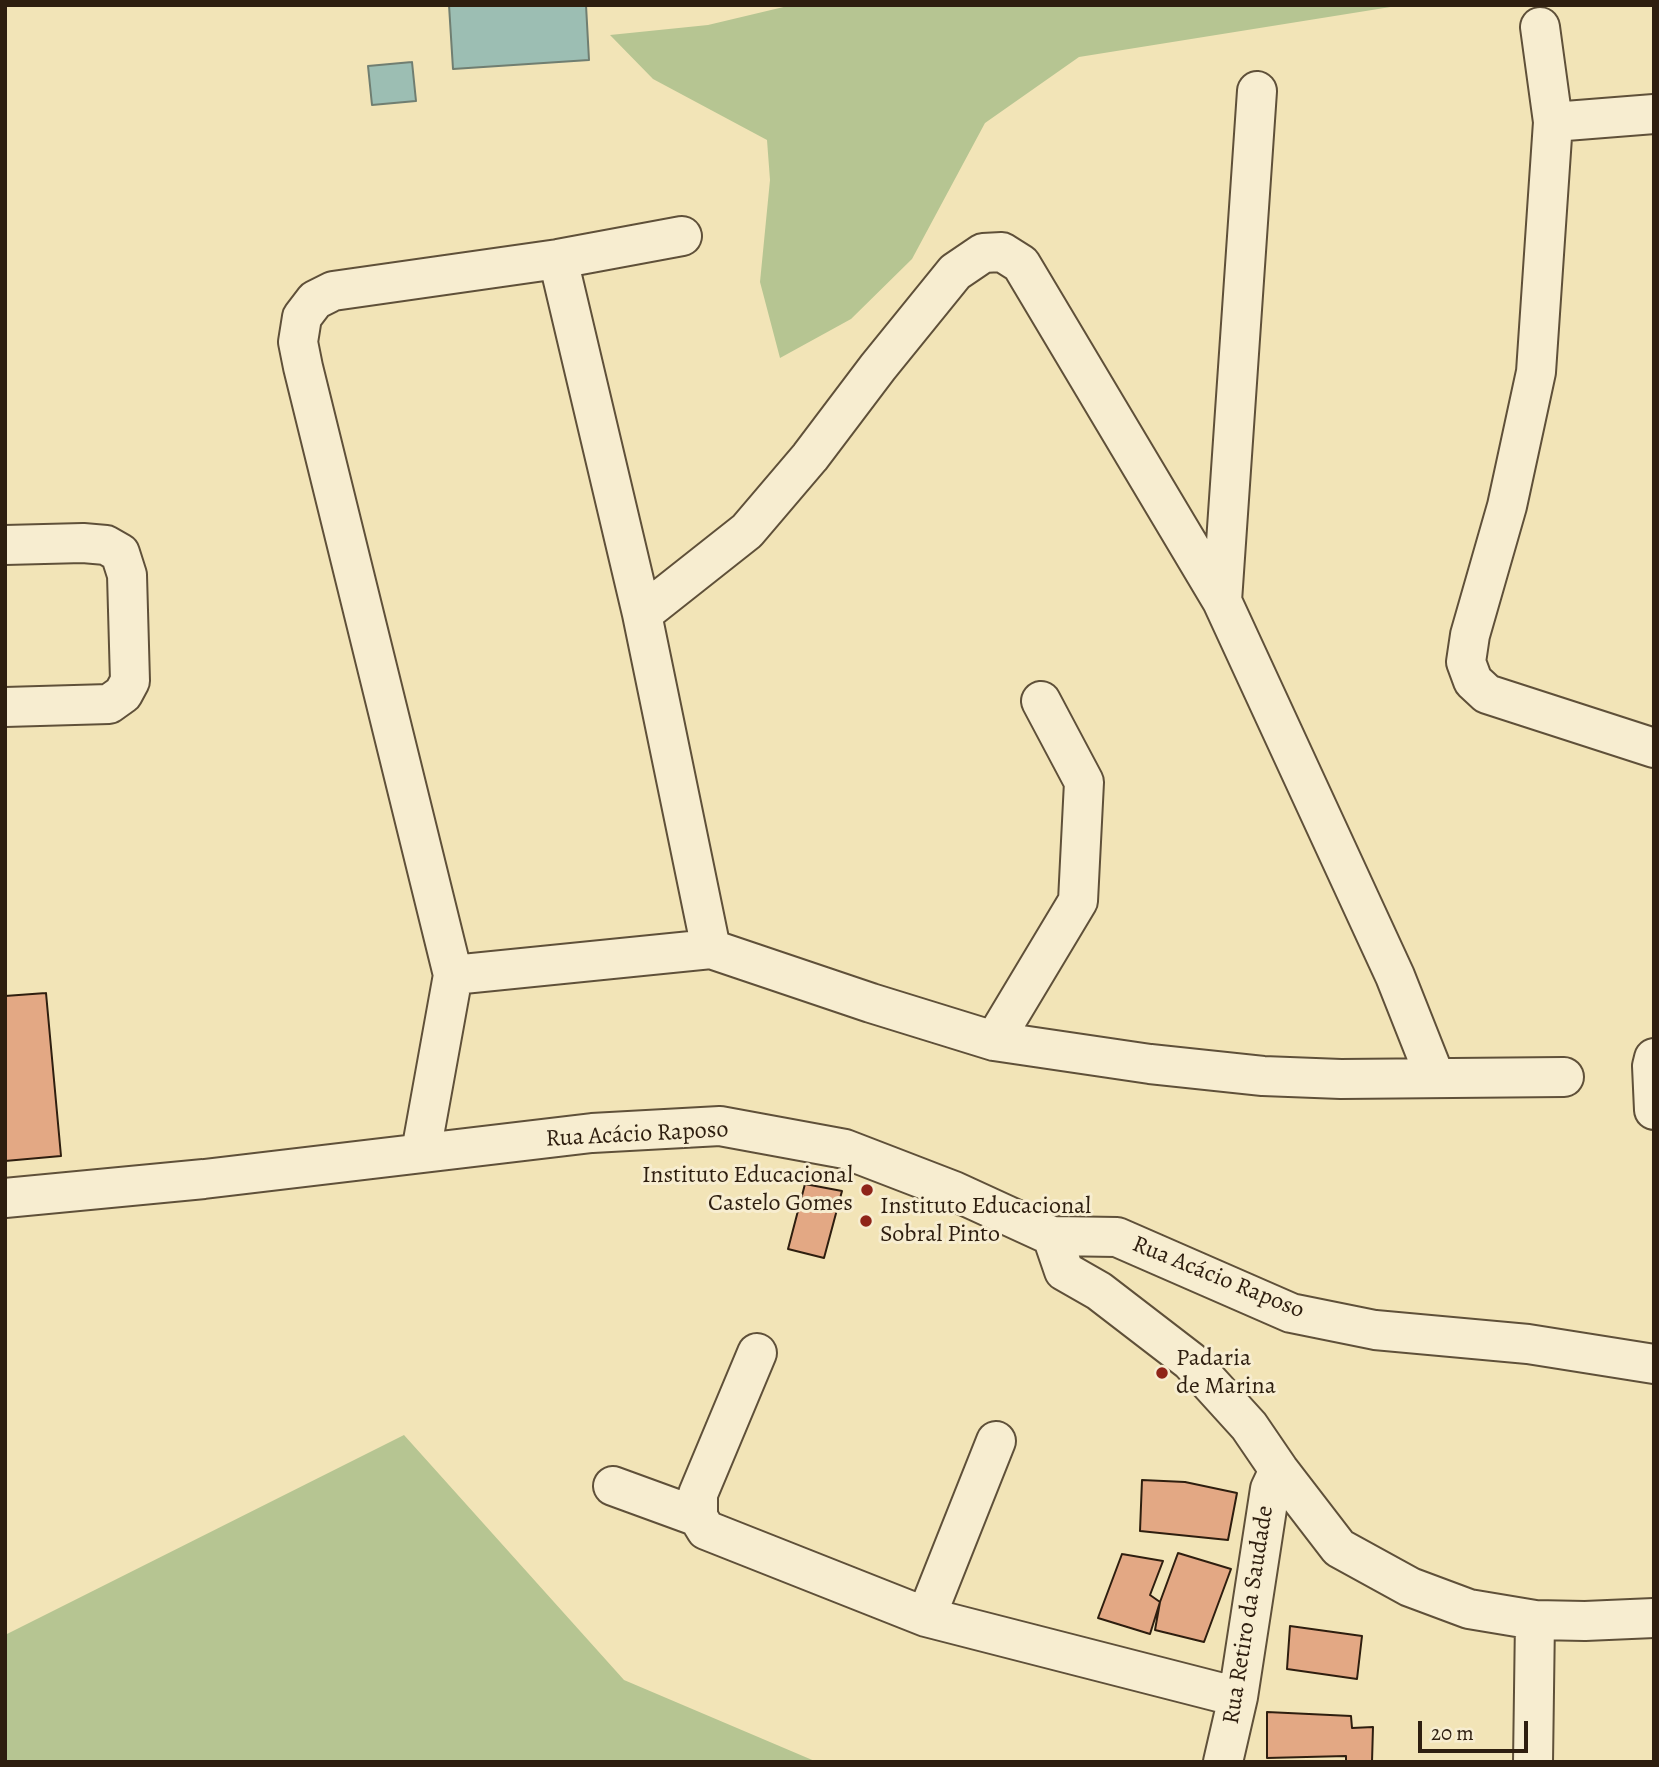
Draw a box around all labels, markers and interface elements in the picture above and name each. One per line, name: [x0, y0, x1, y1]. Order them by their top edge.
street label: Rua Acácio Raposo: [545, 1116, 729, 1154]
place label: Instituto Educacional Castelo Gomes: [642, 1162, 853, 1218]
marker: Instituto Educacional Castelo Gomes: [859, 1182, 875, 1198]
place label: Instituto Educacional Sobral Pinto: [880, 1193, 1091, 1249]
marker: Instituto Educacional Sobral Pinto: [858, 1213, 874, 1229]
street label: Rua Acácio Raposo: [1128, 1230, 1308, 1326]
place label: Padaria de Marina: [1176, 1345, 1276, 1401]
marker: Padaria de Marina: [1154, 1365, 1170, 1381]
street label: Rua Retiro da Saudade: [1218, 1504, 1280, 1726]
scale bar: [1421, 1708, 1531, 1752]
text: 20 m: [1431, 1719, 1474, 1747]

